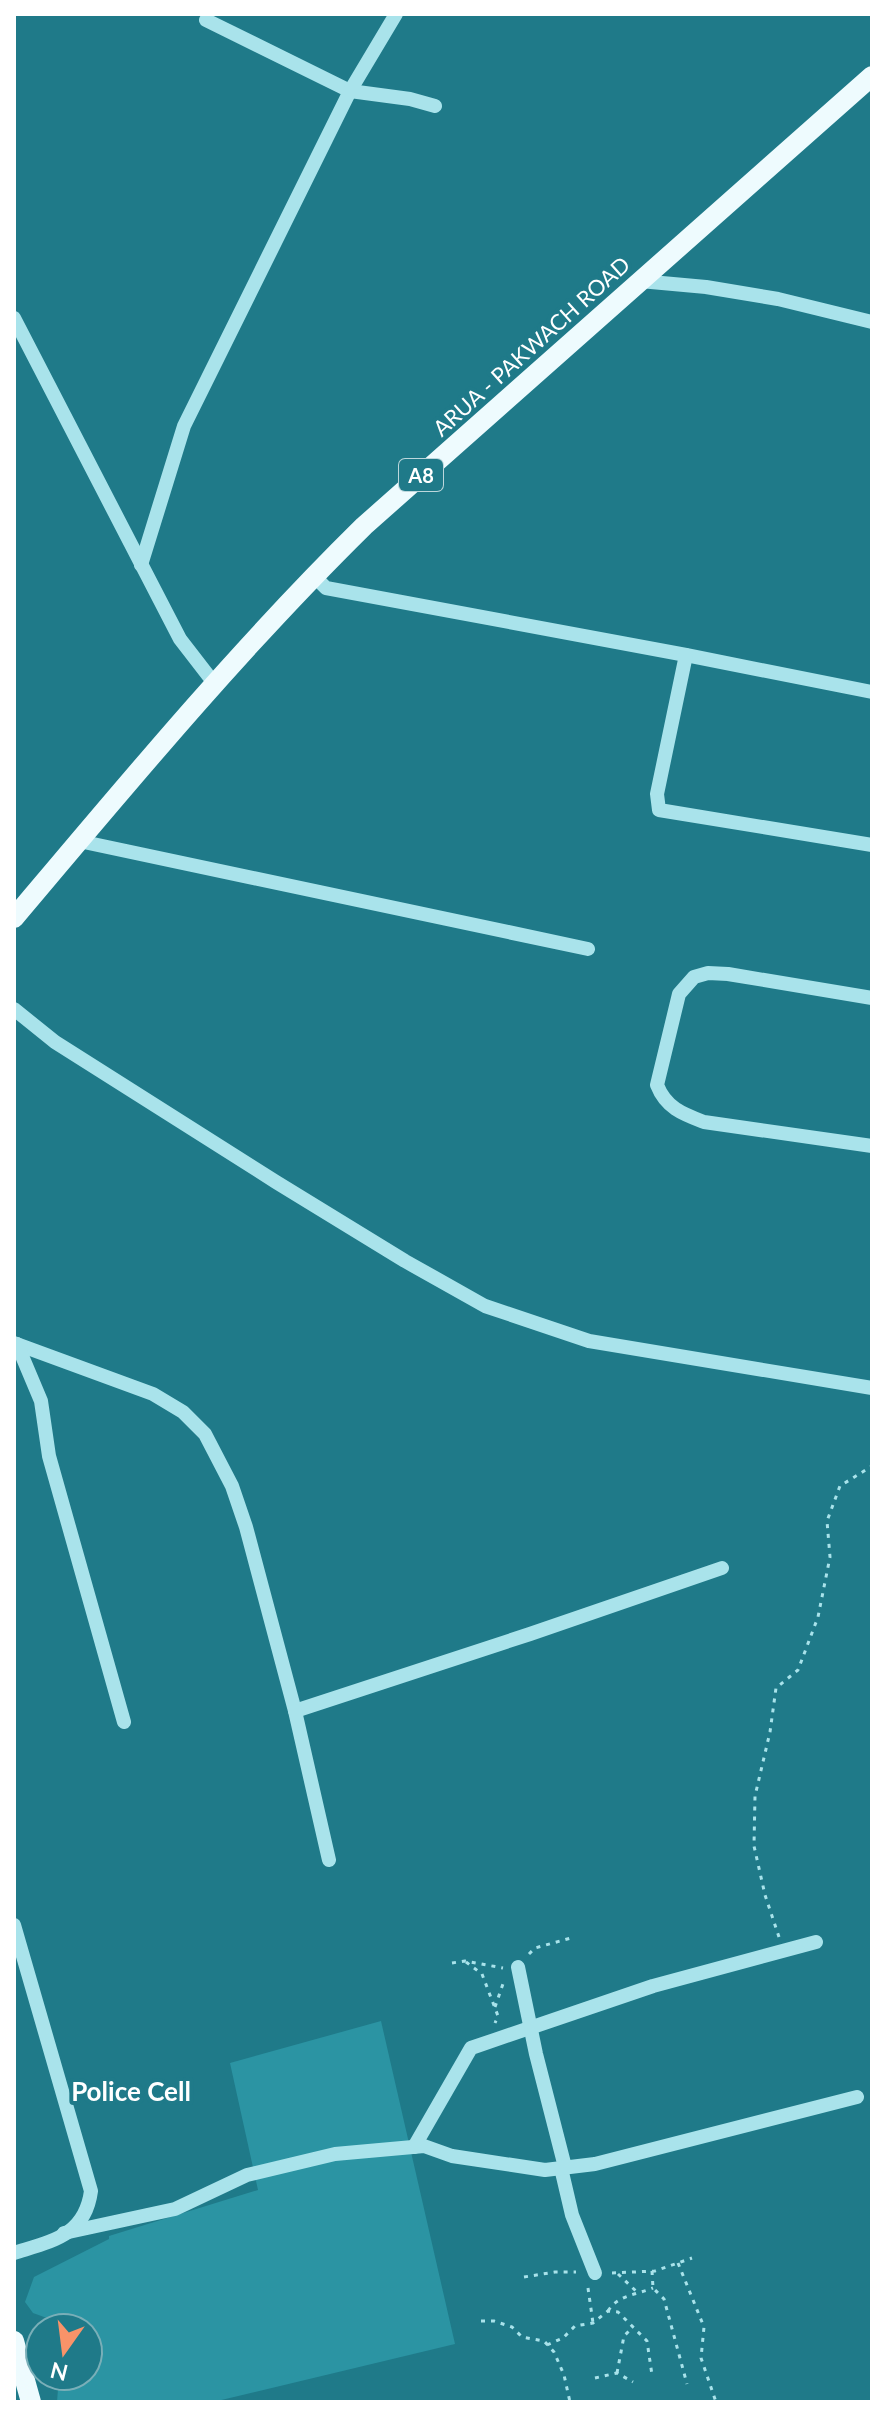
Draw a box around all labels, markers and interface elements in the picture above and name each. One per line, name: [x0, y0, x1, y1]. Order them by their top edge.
street label: ARUA - PAKWACH ROAD: [427, 250, 635, 442]
road number: A8: [399, 459, 443, 491]
district label: Police Cell: [71, 2075, 191, 2107]
north arrow: [24, 2312, 104, 2392]
text: N: [48, 2357, 71, 2387]

